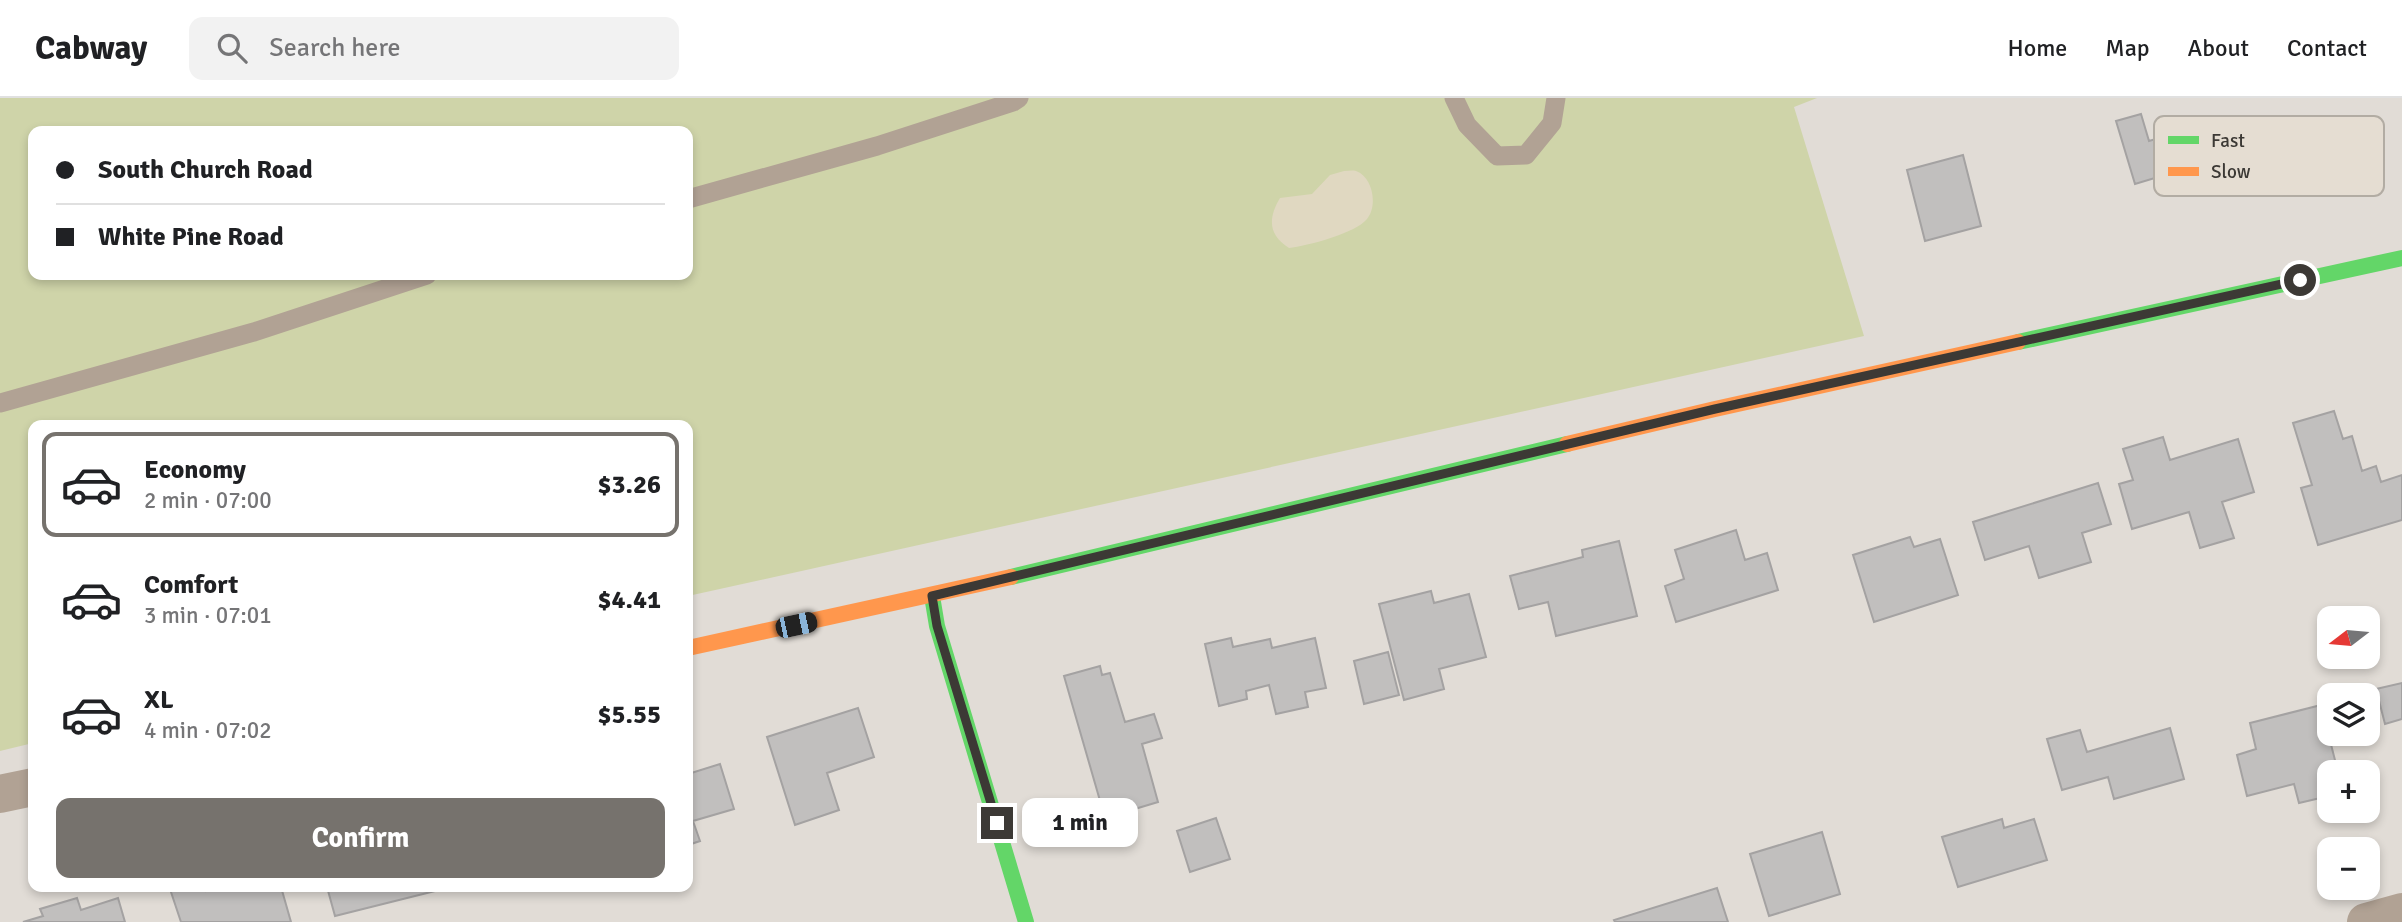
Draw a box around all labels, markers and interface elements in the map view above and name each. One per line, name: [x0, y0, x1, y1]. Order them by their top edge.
search box: [189, 17, 679, 80]
text: Cabway: [35, 28, 147, 69]
icon: search: [213, 29, 251, 67]
text: Search here: [269, 32, 400, 64]
text: Home: [2007, 33, 2067, 63]
text: Map: [2105, 33, 2150, 63]
text: About: [2188, 33, 2249, 63]
text: Contact: [2287, 33, 2367, 63]
legend: [2154, 116, 2384, 196]
text: Fast: [2211, 129, 2245, 153]
text: South Church Road: [98, 154, 313, 186]
text: Slow: [2211, 160, 2251, 184]
text: White Pine Road: [98, 221, 284, 253]
route start: [2284, 264, 2316, 296]
icon: car: [60, 453, 123, 516]
text: Economy: [144, 454, 246, 486]
text: $3.26: [597, 469, 661, 501]
text: 2 min · 07:00: [144, 486, 272, 515]
icon: car: [60, 568, 123, 631]
text: Comfort: [144, 569, 238, 601]
text: $4.41: [597, 584, 661, 616]
text: 3 min · 07:01: [144, 601, 272, 630]
north arrow: [2317, 606, 2380, 668]
map controls: [2317, 606, 2380, 900]
car: [774, 610, 819, 640]
icon: car: [60, 683, 123, 746]
button: layers: [2317, 683, 2380, 746]
text: XL: [144, 684, 174, 716]
text: $5.55: [597, 699, 661, 731]
text: 4 min · 07:02: [144, 716, 272, 745]
button: +: [2317, 760, 2380, 823]
button: Confirm: [56, 798, 665, 878]
callout: 1 min: [1021, 798, 1137, 848]
route end: [981, 807, 1013, 839]
text: 1 min: [1052, 808, 1108, 837]
button: −: [2317, 837, 2380, 900]

